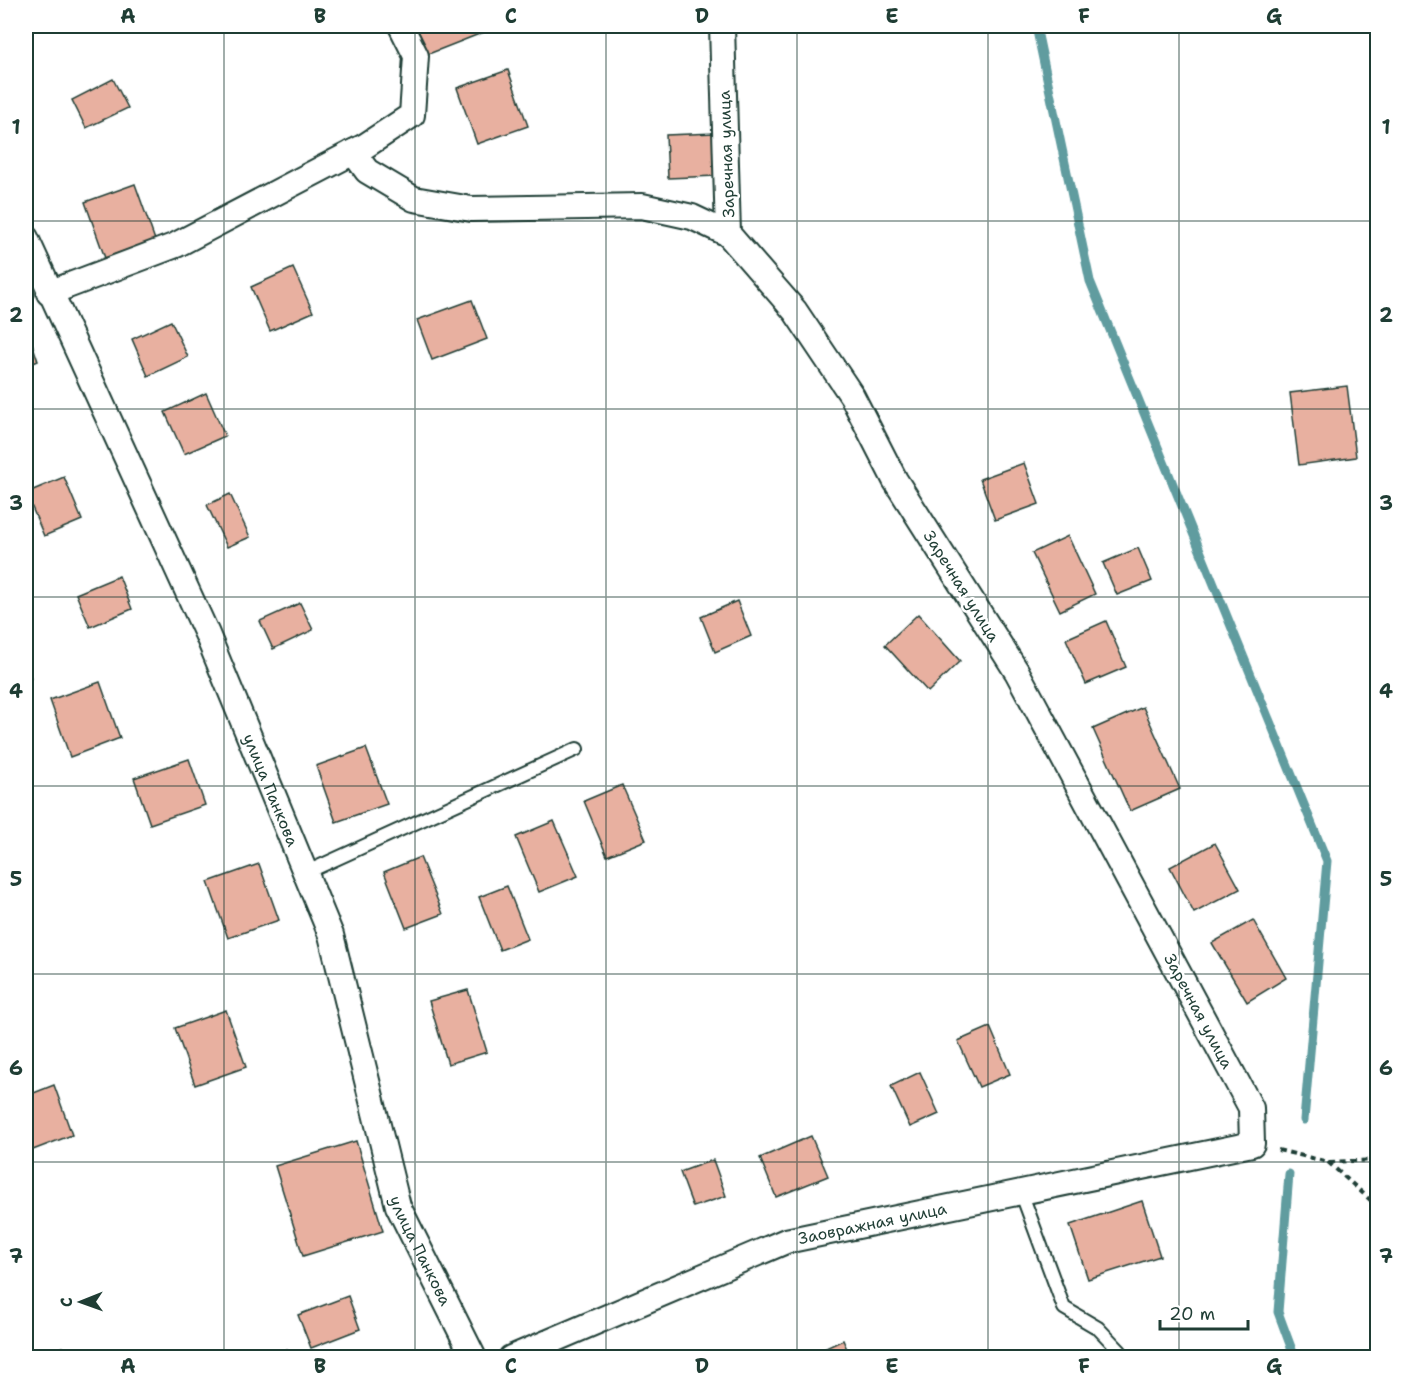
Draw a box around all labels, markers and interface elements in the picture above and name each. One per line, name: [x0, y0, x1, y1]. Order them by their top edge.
text: A: [120, 3, 136, 29]
text: B: [314, 3, 326, 29]
text: C: [505, 3, 517, 29]
text: D: [695, 3, 709, 29]
text: E: [885, 3, 899, 29]
text: F: [1078, 3, 1090, 29]
text: G: [1266, 3, 1282, 29]
street label: Заречная улица: [714, 90, 739, 218]
text: 1: [11, 114, 21, 140]
text: 1: [1381, 114, 1391, 140]
text: 2: [9, 302, 23, 328]
text: 2: [1379, 302, 1393, 328]
text: 3: [9, 490, 23, 516]
text: 3: [1379, 490, 1393, 516]
street label: Заречная улица: [919, 527, 1004, 646]
text: 4: [9, 678, 23, 704]
text: 4: [1379, 678, 1393, 704]
street label: улица Панкова: [238, 731, 303, 850]
text: 5: [10, 866, 22, 892]
text: 5: [1380, 866, 1392, 892]
street label: Заречная улица: [1159, 950, 1238, 1073]
text: 6: [9, 1055, 23, 1081]
text: 6: [1379, 1055, 1393, 1081]
street label: улица Панкова: [385, 1194, 456, 1309]
street label: Заовражная улица: [796, 1198, 949, 1249]
text: 7: [9, 1243, 23, 1269]
text: 7: [1379, 1243, 1393, 1269]
north arrow: [51, 1272, 111, 1332]
scale bar: [1160, 1293, 1248, 1331]
text: С: [56, 1297, 77, 1307]
text: 20 m: [1169, 1302, 1215, 1326]
text: A: [120, 1353, 136, 1379]
text: B: [314, 1353, 326, 1379]
text: C: [505, 1353, 517, 1379]
text: D: [695, 1353, 709, 1379]
text: E: [885, 1353, 899, 1379]
text: F: [1078, 1353, 1090, 1379]
text: G: [1266, 1353, 1282, 1379]

